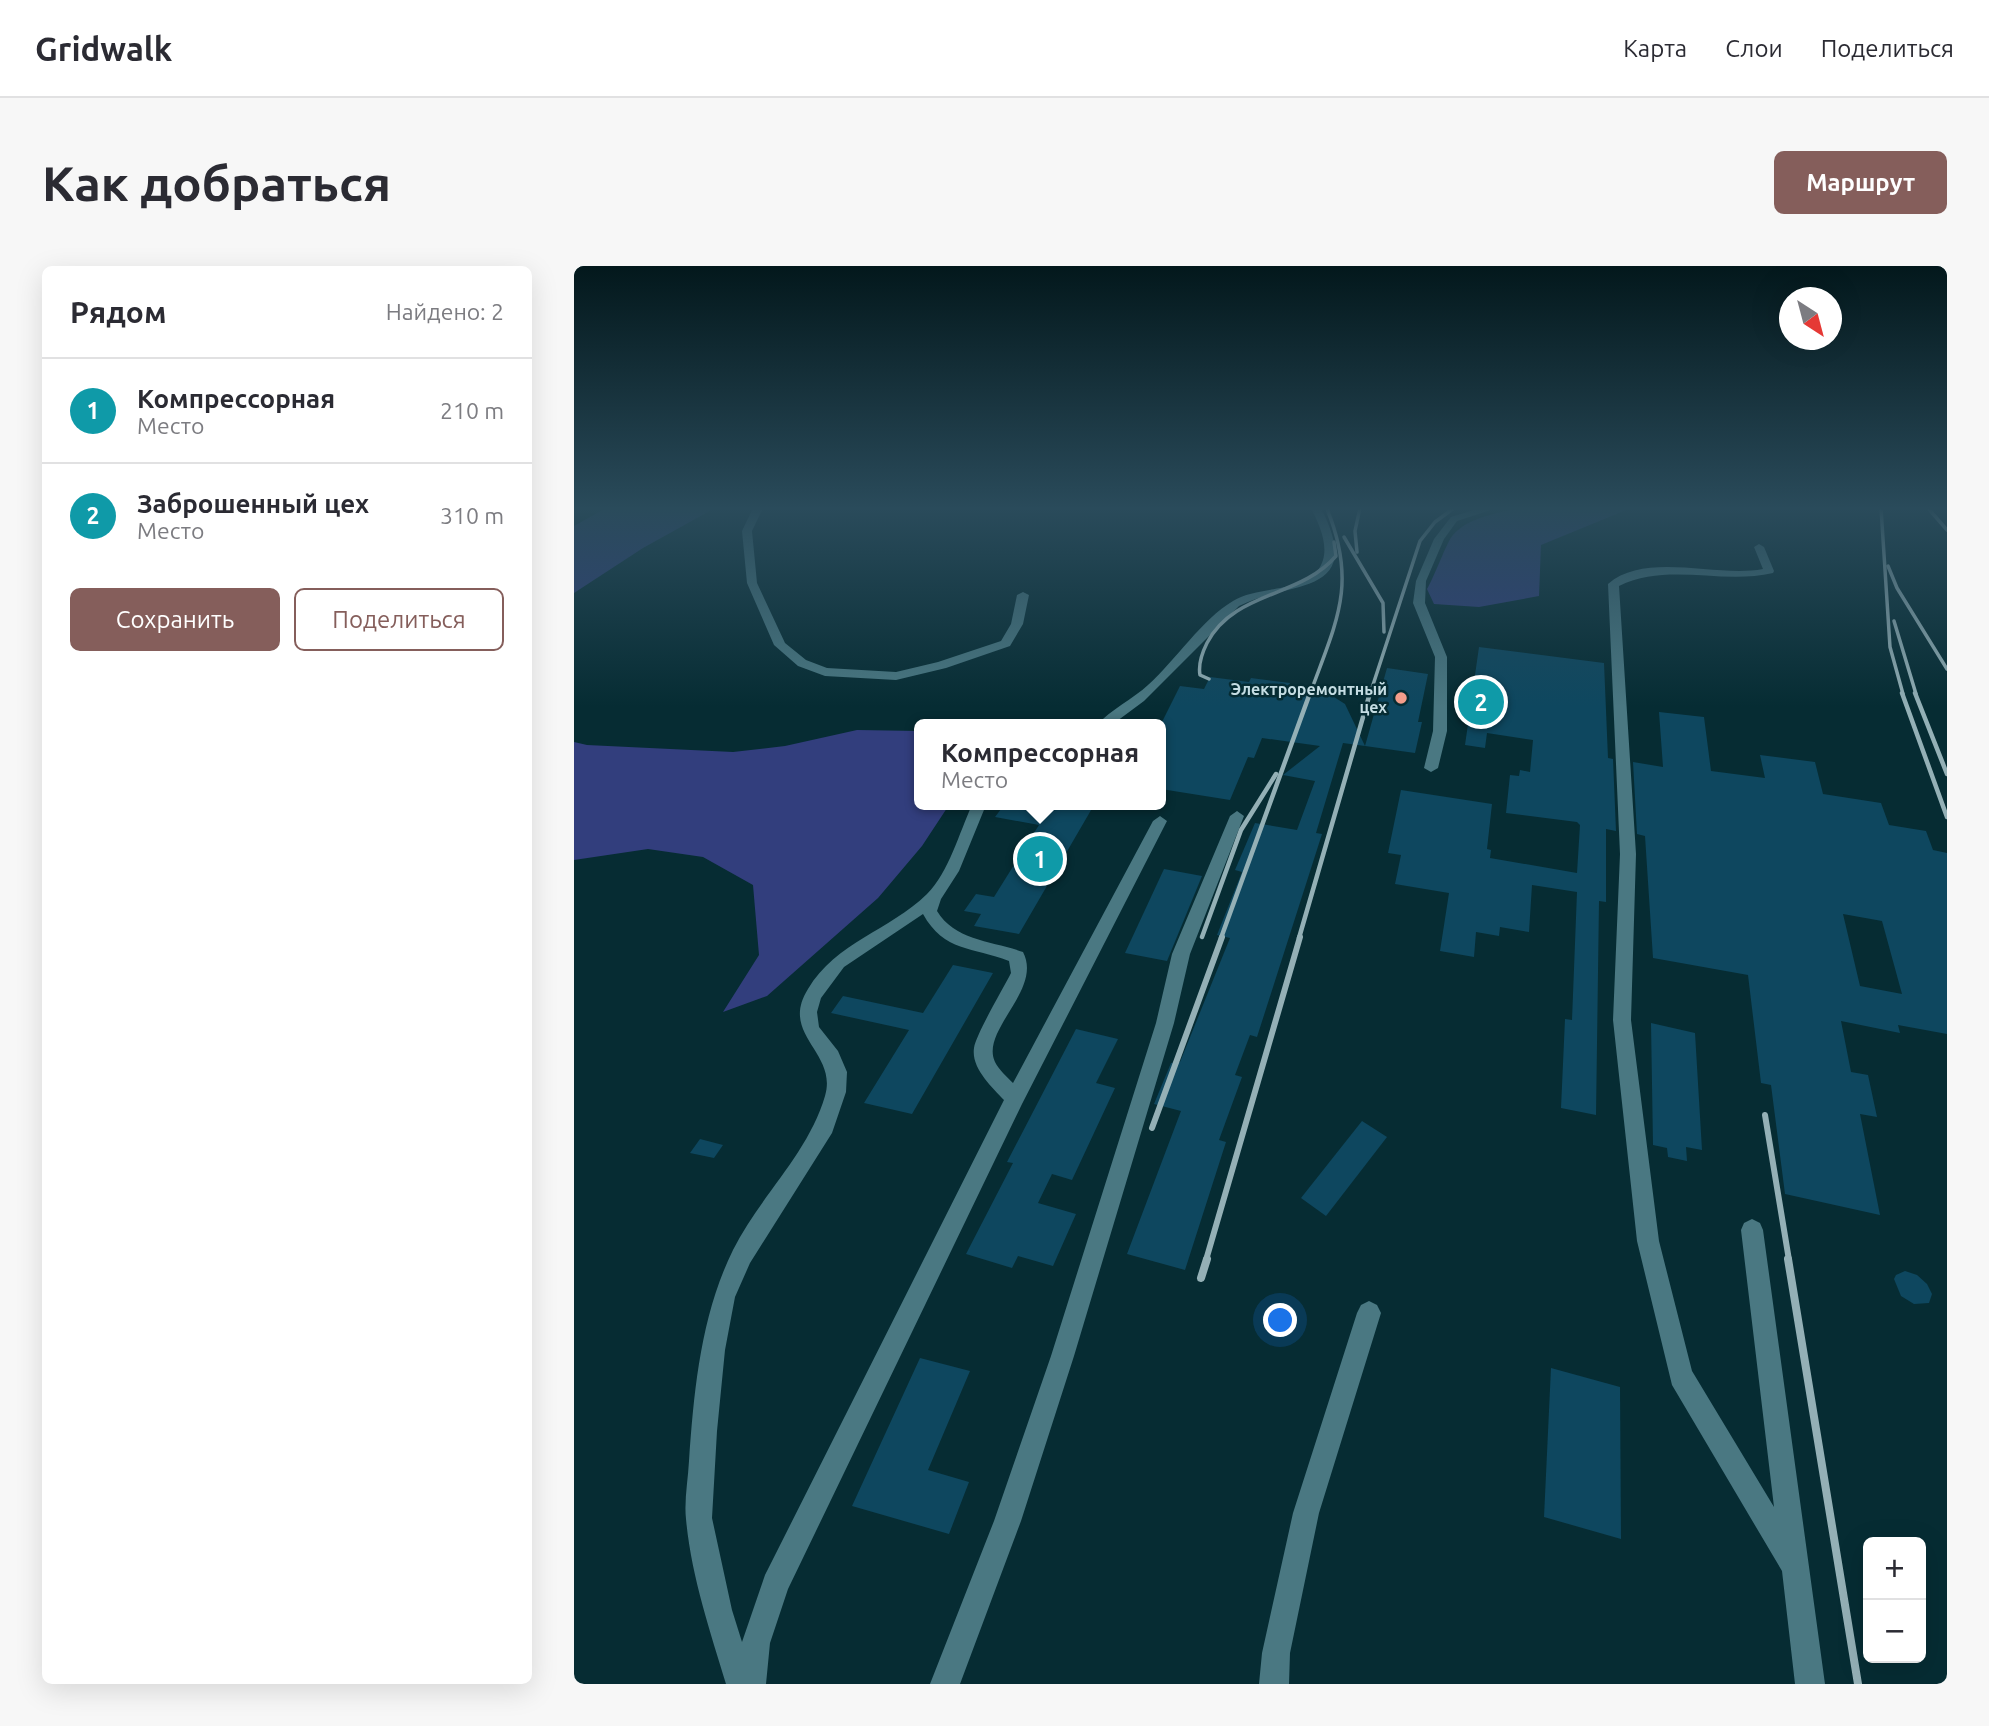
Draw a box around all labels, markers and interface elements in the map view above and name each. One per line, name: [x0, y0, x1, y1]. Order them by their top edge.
text: Gridwalk: [35, 30, 172, 67]
text: Карта: [1623, 35, 1687, 62]
text: Слои: [1725, 35, 1783, 62]
text: Поделиться: [1821, 35, 1954, 62]
button: Маршрут: [1774, 151, 1947, 214]
text: Как добраться: [42, 155, 391, 210]
north arrow: [1779, 287, 1842, 350]
text: Рядом: [70, 295, 166, 329]
text: Найдено: 2: [386, 299, 504, 324]
text: Компрессорная: [137, 384, 335, 413]
text: 1: [87, 398, 99, 423]
text: 210 m: [440, 398, 504, 423]
text: Место: [137, 413, 204, 438]
text: Заброшенный цех: [137, 489, 369, 518]
text: 2: [87, 503, 99, 528]
text: 310 m: [440, 503, 504, 528]
text: Место: [137, 518, 204, 543]
button: Сохранить: [70, 588, 280, 651]
button: Поделиться: [294, 588, 504, 651]
pin: 2: [1458, 676, 1504, 728]
place label: Электроремонтный цех: [1231, 680, 1387, 716]
marker: Электроремонтный цех: [1393, 690, 1409, 706]
popup: [914, 719, 1166, 810]
text: Компрессорная: [941, 738, 1139, 767]
text: Место: [941, 767, 1008, 792]
pin: 1: [1017, 833, 1063, 885]
your location: [1263, 1303, 1297, 1337]
map controls: [1863, 1537, 1926, 1663]
button: +: [1863, 1537, 1926, 1600]
button: −: [1863, 1600, 1926, 1663]

